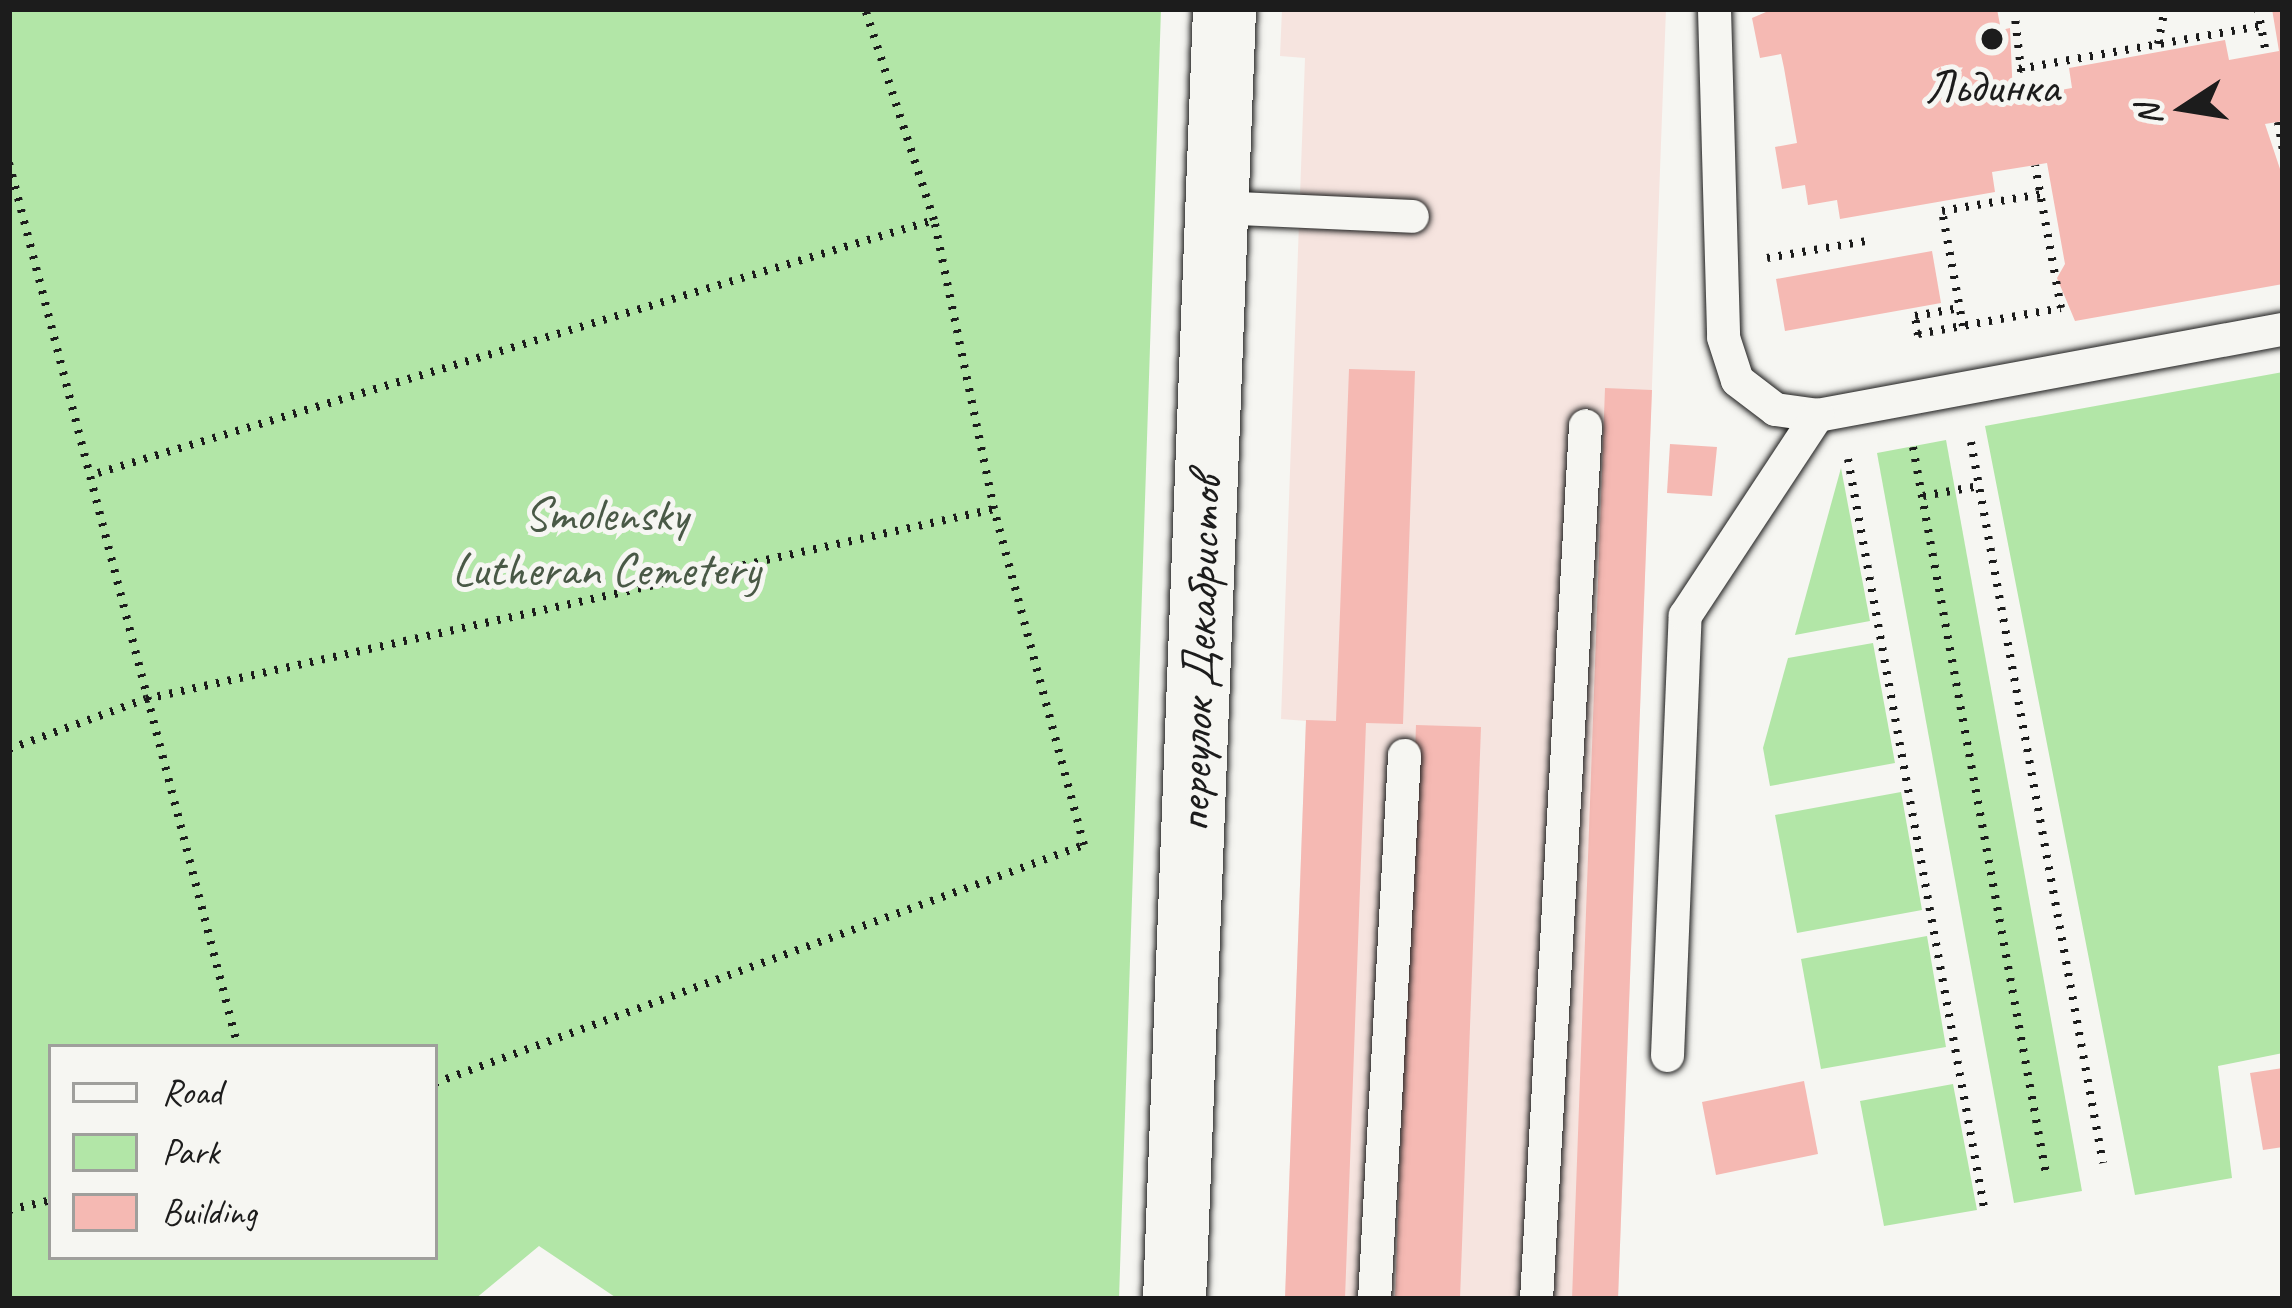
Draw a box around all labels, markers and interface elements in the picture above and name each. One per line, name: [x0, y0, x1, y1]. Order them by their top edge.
marker: Льдинка: [1979, 26, 2005, 52]
north arrow: [2124, 48, 2244, 168]
place label: Льдинка: [1925, 58, 2059, 116]
text: N: [2126, 101, 2171, 130]
street label: переулок Декабристов: [1164, 474, 1234, 834]
park label: Smolensky Lutheran Cemetery: [453, 485, 759, 598]
legend: [48, 1044, 438, 1260]
text: Road: [162, 1069, 222, 1115]
text: Park: [162, 1129, 219, 1175]
text: Building: [162, 1189, 257, 1235]

